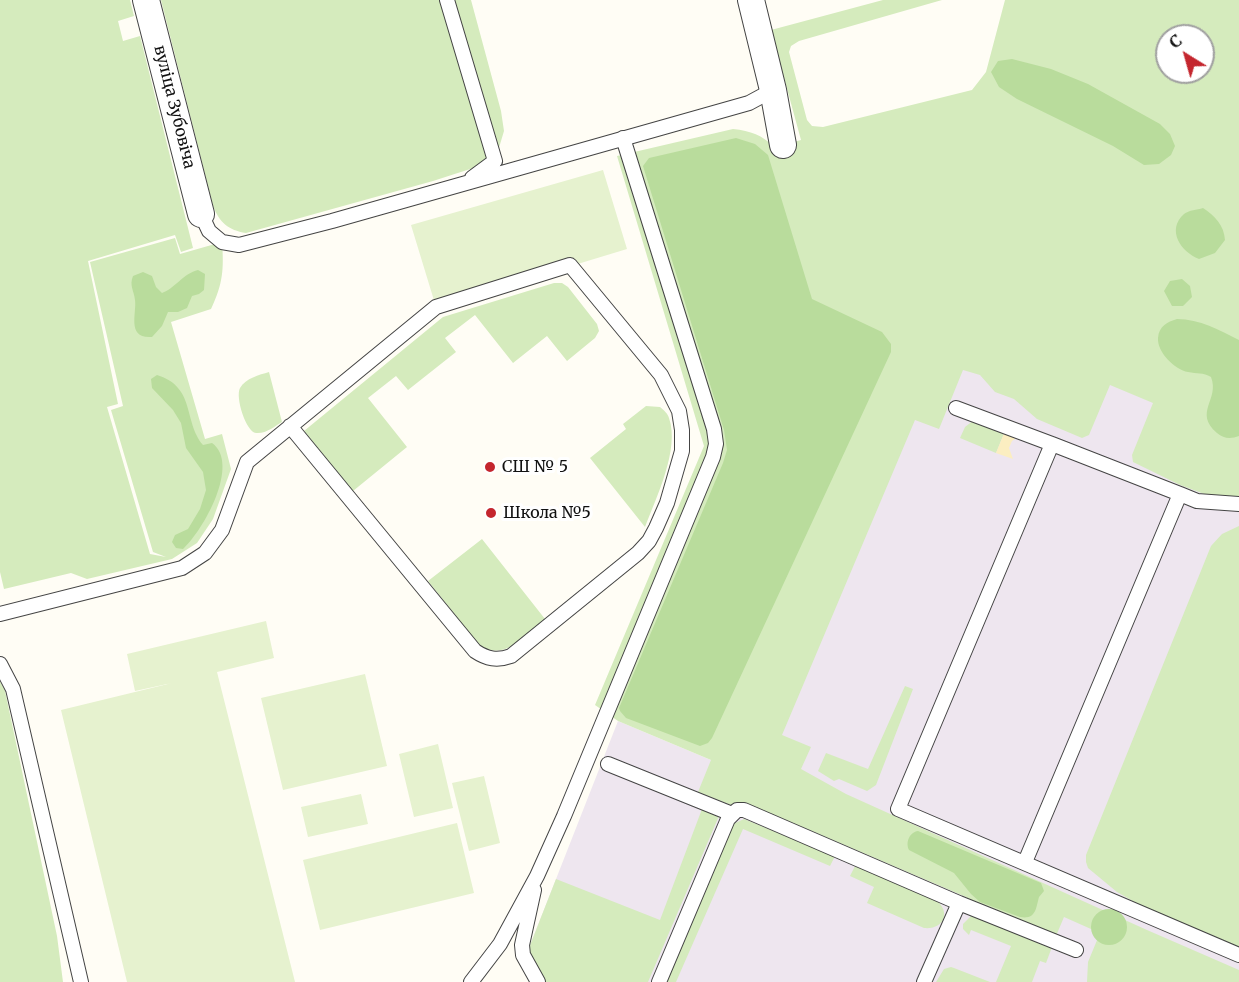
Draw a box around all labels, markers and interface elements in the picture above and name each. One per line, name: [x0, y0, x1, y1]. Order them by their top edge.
north arrow: [1155, 24, 1215, 84]
text: С: [1165, 30, 1186, 52]
street label: вуліца Зубовіча: [149, 43, 199, 171]
place label: СШ № 5: [502, 457, 568, 477]
marker: СШ № 5: [483, 460, 497, 474]
place label: Школа №5: [503, 503, 591, 523]
marker: Школа №5: [484, 506, 498, 520]

